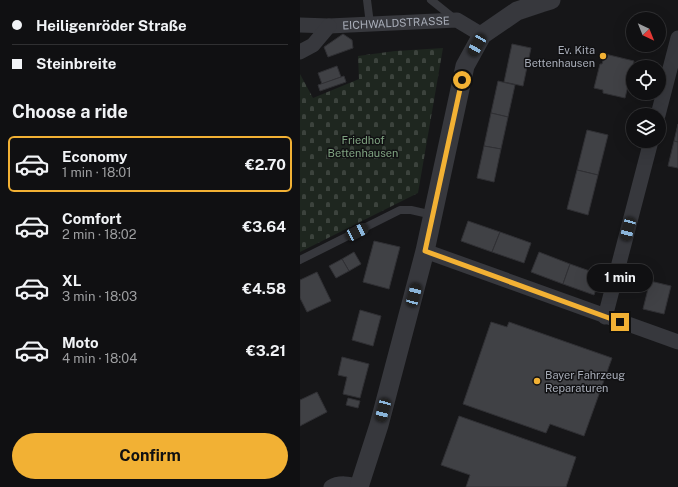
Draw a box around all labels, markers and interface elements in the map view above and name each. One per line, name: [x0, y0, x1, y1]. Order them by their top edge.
north arrow: [626, 12, 666, 52]
map controls: [626, 12, 666, 148]
street label: EICHWALDSTRASSE: [342, 14, 450, 31]
text: Heiligenröder Straße: [36, 17, 187, 34]
car: [466, 32, 488, 58]
place label: Ev. Kita Bettenhausen: [524, 44, 595, 69]
marker: Ev. Kita Bettenhausen: [598, 51, 608, 61]
text: Steinbreite: [36, 55, 116, 72]
button: locate: [626, 60, 666, 100]
route start: [453, 71, 471, 89]
text: Choose a ride: [12, 101, 128, 122]
button: layers: [626, 108, 666, 148]
park label: Friedhof Bettenhausen: [328, 134, 398, 159]
icon: car: [14, 146, 50, 182]
text: Economy: [62, 148, 127, 165]
text: €2.70: [245, 156, 286, 173]
text: 1 min · 18:01: [62, 165, 132, 180]
icon: car: [14, 208, 50, 244]
text: Comfort: [62, 210, 122, 227]
car: [619, 216, 637, 242]
text: €3.64: [243, 218, 286, 235]
car: [344, 221, 370, 243]
text: 2 min · 18:02: [62, 227, 137, 242]
callout: 1 min: [587, 264, 653, 292]
icon: car: [14, 270, 50, 306]
text: 1 min: [604, 270, 636, 285]
text: XL: [62, 272, 81, 289]
text: €4.58: [242, 280, 286, 297]
car: [405, 282, 423, 308]
text: 3 min · 18:03: [62, 289, 137, 304]
route end: [611, 313, 629, 331]
icon: car: [14, 332, 50, 368]
text: Moto: [62, 334, 99, 351]
text: €3.21: [246, 342, 286, 359]
text: 4 min · 18:04: [62, 351, 137, 366]
place label: Bayer Fahrzeug Reparaturen: [545, 369, 625, 394]
marker: Bayer Fahrzeug Reparaturen: [532, 376, 542, 386]
car: [374, 397, 392, 423]
button: Confirm: [12, 433, 288, 479]

